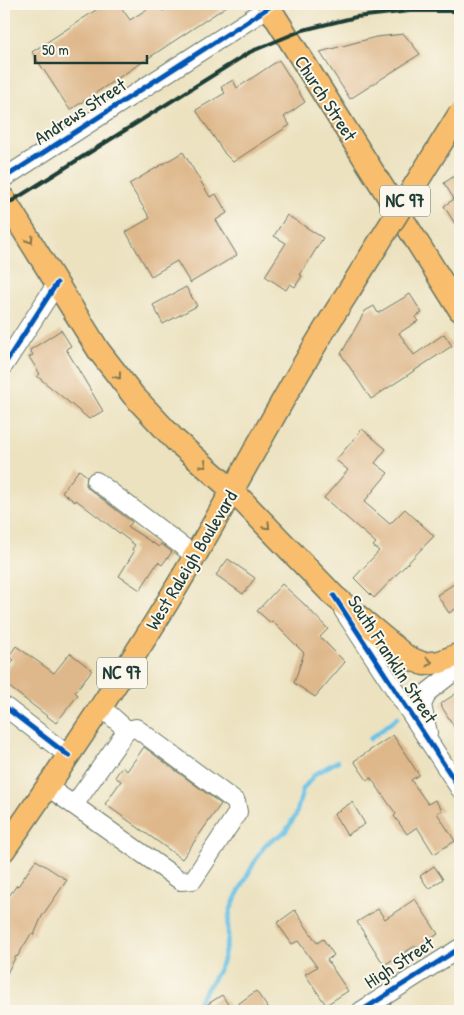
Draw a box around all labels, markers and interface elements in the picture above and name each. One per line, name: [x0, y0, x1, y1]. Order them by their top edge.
scale bar: [35, 32, 148, 64]
text: 50 m: [42, 39, 69, 60]
street label: Church Street: [289, 50, 364, 146]
street label: Andrews Street: [29, 71, 131, 150]
road number: NC 97: [380, 186, 430, 217]
one-way arrow: [23, 234, 33, 243]
one-way arrow: [112, 370, 121, 380]
one-way arrow: [199, 459, 208, 468]
street label: West Raleigh Boulevard: [139, 485, 243, 635]
one-way arrow: [261, 520, 270, 529]
street label: South Franklin Street: [342, 590, 444, 728]
one-way arrow: [426, 657, 434, 667]
road number: NC 97: [97, 658, 147, 688]
street label: High Street: [359, 930, 439, 994]

